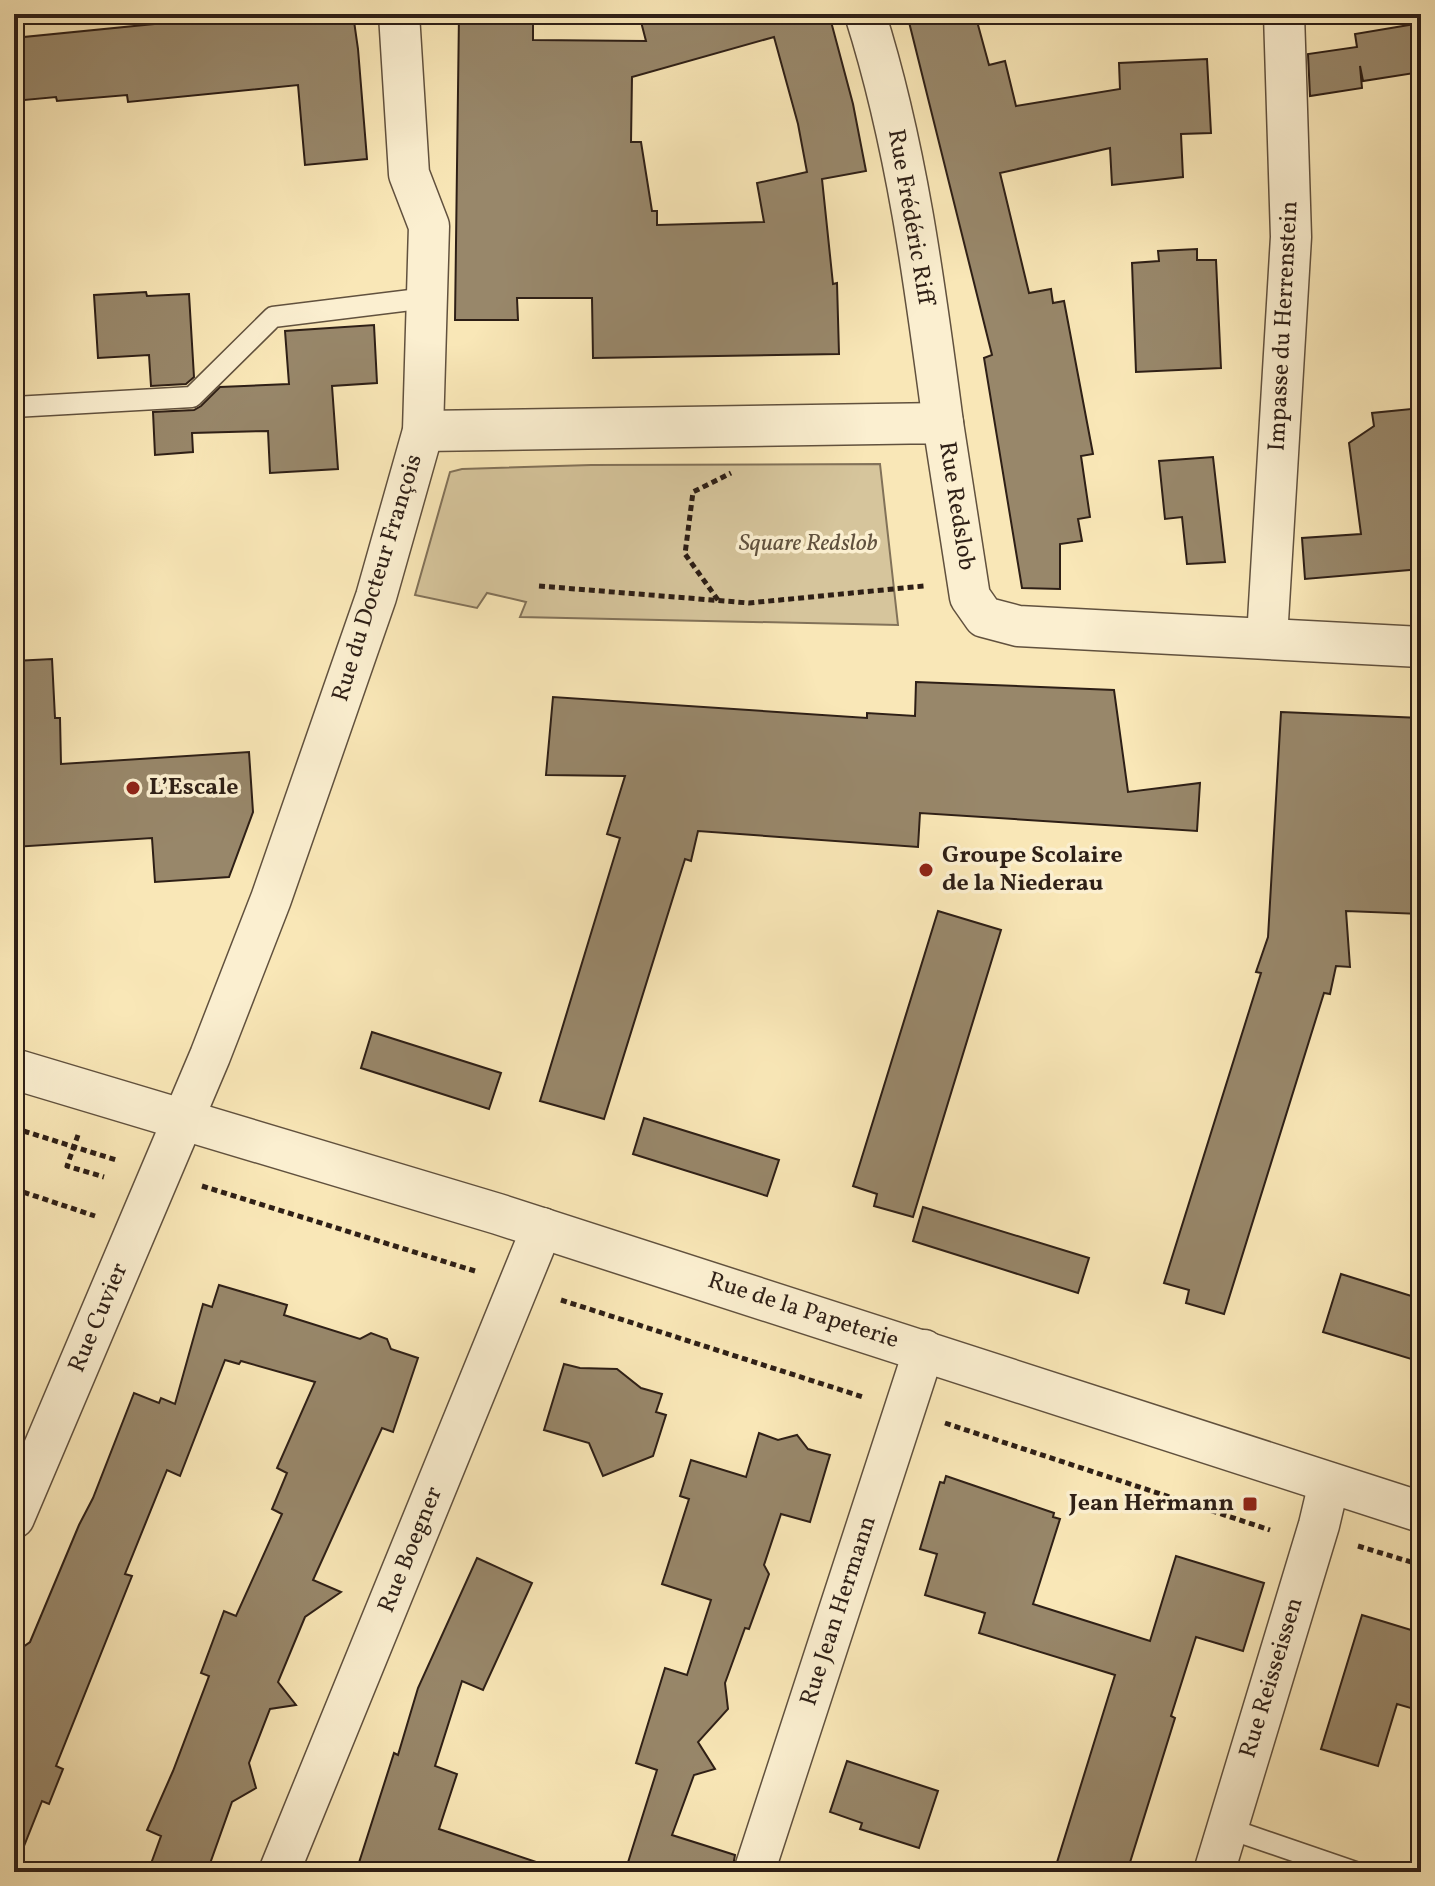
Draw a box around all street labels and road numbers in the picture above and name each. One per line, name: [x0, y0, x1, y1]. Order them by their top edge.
street label: Rue Frédéric Riff: [878, 127, 943, 309]
street label: Impasse du Herrenstein: [1260, 200, 1308, 452]
street label: Rue Redslob: [929, 439, 983, 573]
street label: Rue du Docteur François: [324, 450, 432, 706]
street label: Rue Cuvier: [61, 1258, 137, 1378]
street label: Rue de la Papeterie: [703, 1264, 903, 1358]
street label: Rue Boegner: [370, 1482, 452, 1618]
street label: Rue Jean Hermann: [792, 1512, 886, 1710]
street label: Rue Reisseissen: [1231, 1594, 1313, 1762]

